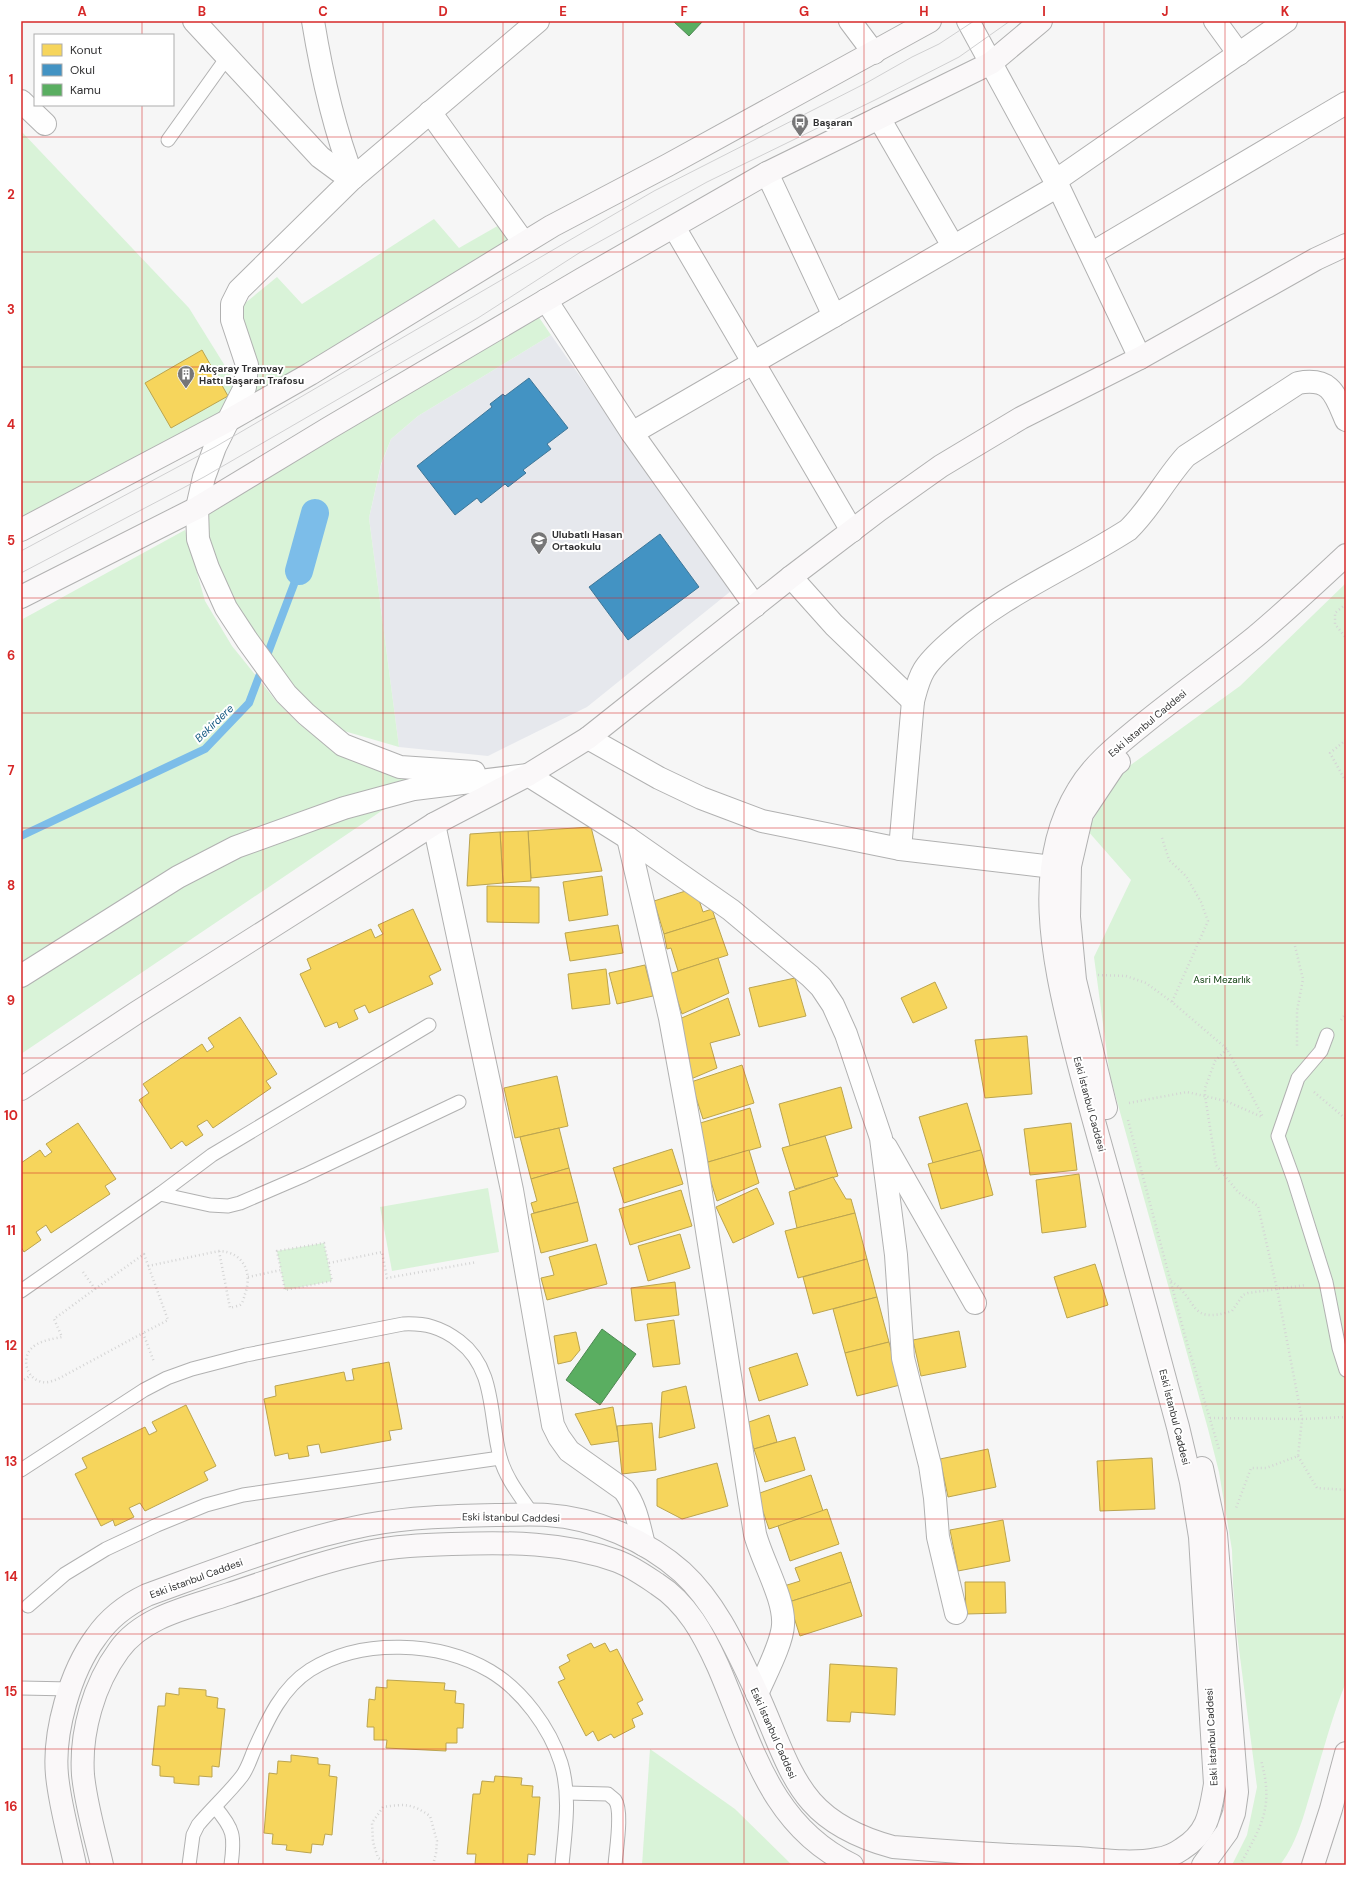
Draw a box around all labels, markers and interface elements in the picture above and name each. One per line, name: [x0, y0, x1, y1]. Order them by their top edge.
text: A: [77, 3, 87, 20]
text: B: [198, 3, 206, 20]
text: C: [318, 3, 328, 20]
text: D: [438, 3, 448, 20]
text: E: [559, 3, 567, 20]
text: F: [680, 3, 688, 20]
text: G: [799, 3, 809, 20]
text: H: [919, 3, 929, 20]
text: I: [1042, 3, 1046, 20]
text: J: [1161, 3, 1169, 20]
text: K: [1281, 3, 1290, 20]
legend: [34, 34, 174, 106]
text: Konut: [70, 42, 102, 58]
text: Okul: [70, 62, 95, 78]
text: 1: [9, 71, 13, 88]
text: Kamu: [70, 82, 101, 98]
bus stop icon: Başaran: [790, 112, 810, 137]
place label: Başaran: [813, 116, 853, 129]
text: 2: [7, 186, 15, 203]
text: 3: [7, 301, 15, 318]
place label: Akçaray Tramvay Hattı Başaran Trafosu: [199, 362, 304, 387]
building icon: Akçaray Tramvay Hattı Başaran Trafosu: [176, 364, 196, 389]
text: 4: [7, 416, 15, 433]
place label: Ulubatlı Hasan Ortaokulu: [552, 528, 622, 553]
school or university icon: Ulubatlı Hasan Ortaokulu: [529, 530, 549, 555]
text: 5: [7, 532, 15, 549]
text: 6: [7, 647, 15, 664]
street label: Eski İstanbul Caddesi: [1106, 687, 1189, 760]
water label: Bekirdere: [192, 701, 236, 745]
text: 7: [8, 762, 15, 779]
text: 8: [7, 877, 15, 894]
park label: Asri Mezarlık: [1193, 973, 1251, 986]
text: 9: [7, 992, 15, 1009]
street label: Eski İstanbul Caddesi: [1071, 1055, 1108, 1153]
text: 10: [4, 1107, 18, 1124]
text: 11: [6, 1222, 16, 1239]
text: 12: [5, 1337, 17, 1354]
street label: Eski İstanbul Caddesi: [1156, 1368, 1193, 1466]
text: 13: [5, 1453, 17, 1470]
street label: Eski İstanbul Caddesi: [462, 1510, 560, 1525]
street label: Eski İstanbul Caddesi: [148, 1556, 245, 1601]
text: 14: [4, 1568, 18, 1585]
text: 15: [5, 1683, 17, 1700]
street label: Eski İstanbul Caddesi: [748, 1686, 799, 1781]
street label: Eski İstanbul Caddesi: [1202, 1688, 1221, 1786]
text: 16: [5, 1798, 17, 1815]

